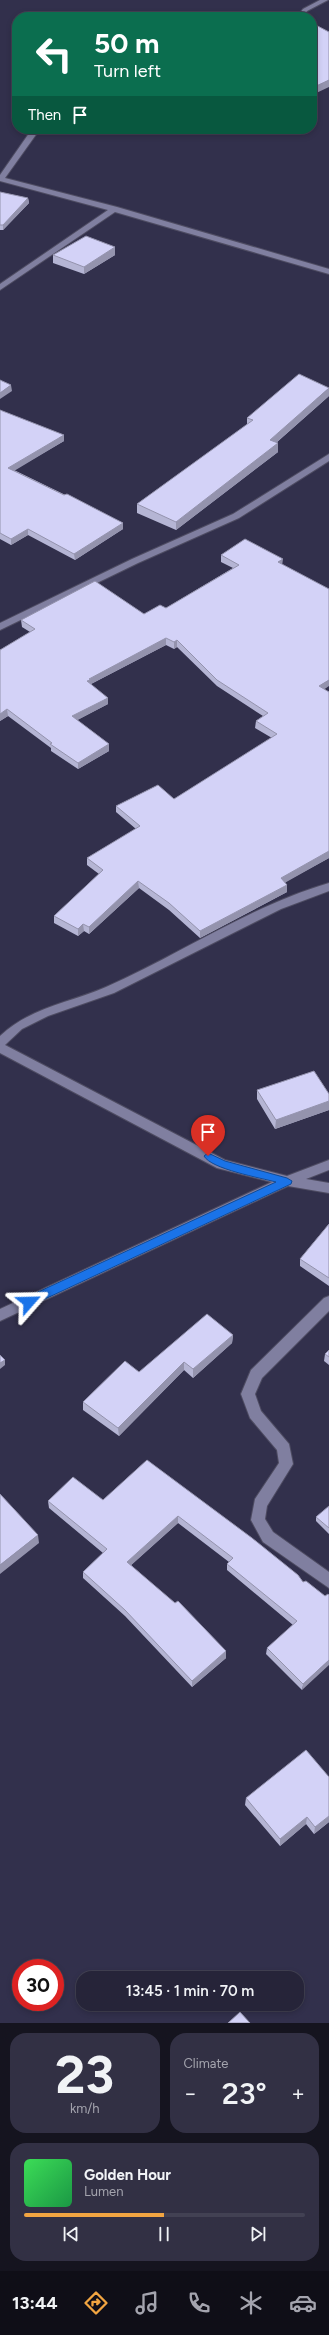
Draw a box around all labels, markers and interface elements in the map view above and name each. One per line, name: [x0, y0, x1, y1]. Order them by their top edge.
text: 50 m: [94, 26, 160, 60]
icon: left: [28, 28, 80, 80]
text: Turn left: [94, 60, 161, 82]
icon: arrive: [69, 104, 91, 126]
text: Then: [28, 106, 61, 124]
pin: [191, 1115, 225, 1156]
icon: arrive: [197, 1121, 219, 1143]
position arrow: [8.0, 1281, 50.0, 1323]
speed limit sign: 30: [12, 1959, 64, 2011]
text: 13:45 · 1 min · 70 m: [126, 1982, 254, 2000]
text: 23: [55, 2044, 114, 2106]
text: Climate: [184, 2056, 228, 2071]
text: 23°: [222, 2075, 267, 2112]
text: −: [184, 2080, 197, 2107]
text: +: [291, 2080, 305, 2107]
text: km/h: [70, 2101, 100, 2116]
text: Golden Hour: [84, 2166, 171, 2184]
text: Lumen: [84, 2184, 123, 2199]
icon: previous: [60, 2223, 82, 2245]
icon: pause: [153, 2223, 175, 2245]
icon: next: [247, 2223, 269, 2245]
icon: directions: [82, 2289, 110, 2317]
icon: music: [133, 2289, 161, 2317]
icon: phone: [185, 2289, 213, 2317]
icon: climate: [237, 2289, 265, 2317]
icon: car: [289, 2289, 317, 2317]
text: 13:44: [12, 2292, 58, 2314]

